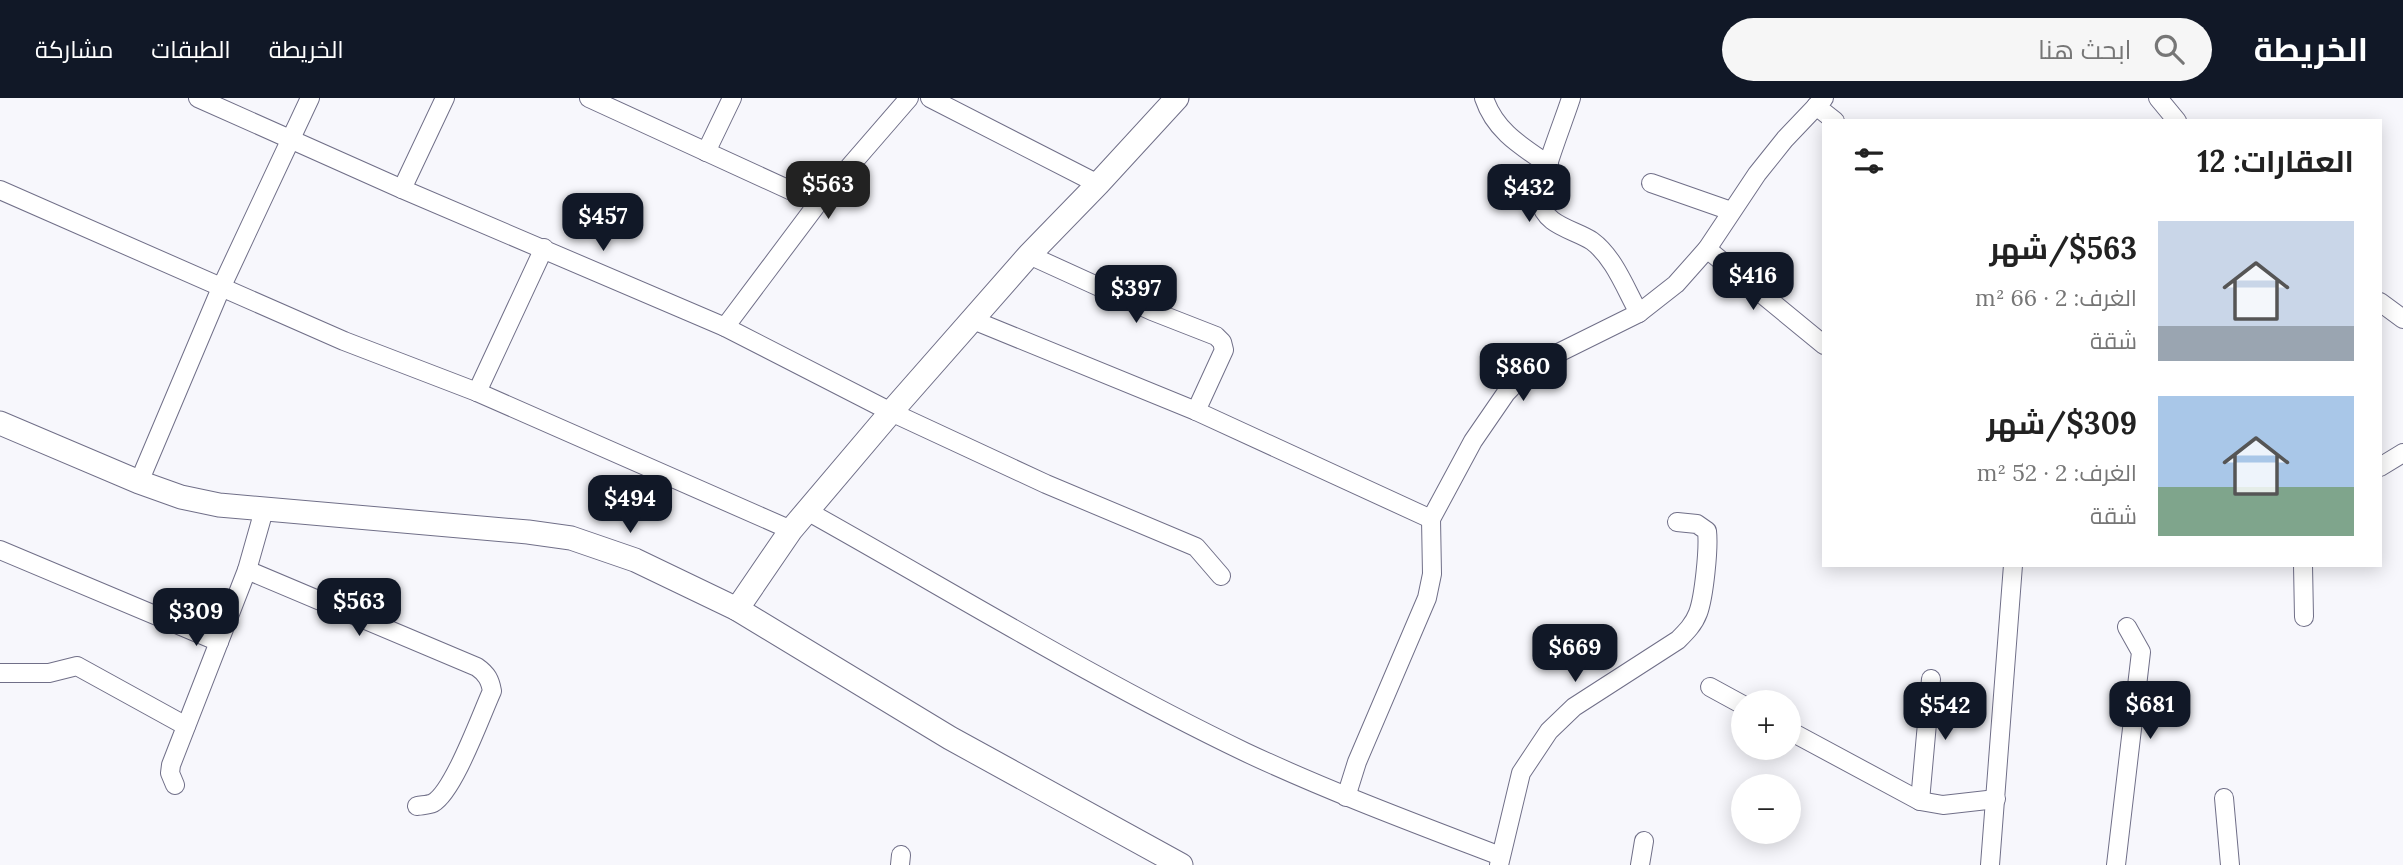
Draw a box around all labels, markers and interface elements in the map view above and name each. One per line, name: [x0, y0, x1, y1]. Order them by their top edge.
search box: [1722, 18, 2212, 81]
text: الخريطة: [2254, 28, 2368, 70]
icon: search: [2150, 30, 2188, 68]
text: ابحث هنا: [2038, 33, 2132, 66]
text: مشاركة: [35, 34, 113, 65]
text: الطبقات: [151, 34, 231, 65]
text: الخريطة: [269, 34, 344, 65]
icon: filters: [1850, 142, 1888, 180]
text: العقارات: 12: [2197, 142, 2354, 180]
pin: $563: [787, 162, 869, 221]
pin: $432: [1488, 164, 1570, 224]
text: $563: [802, 169, 854, 198]
text: $432: [1503, 172, 1555, 201]
pin: $457: [562, 194, 644, 253]
text: $457: [578, 201, 628, 230]
text: $563/شهر: [1989, 229, 2137, 267]
icon: home: [2214, 249, 2298, 333]
pin: $416: [1712, 252, 1794, 312]
text: $416: [1729, 260, 1777, 289]
pin: $397: [1095, 266, 1177, 325]
text: $397: [1111, 273, 1161, 302]
text: الغرف: 2 · 66 m²: [1975, 283, 2137, 312]
text: شقة: [2090, 326, 2137, 355]
pin: $860: [1482, 344, 1564, 403]
text: $860: [1496, 351, 1550, 380]
text: $309/شهر: [1987, 404, 2137, 442]
icon: home: [2214, 424, 2298, 508]
text: الغرف: 2 · 52 m²: [1977, 458, 2137, 487]
pin: $494: [589, 476, 671, 535]
text: $494: [604, 483, 656, 512]
text: شقة: [2090, 501, 2137, 530]
pin: $563: [318, 578, 400, 638]
text: $563: [333, 586, 385, 615]
pin: $309: [155, 588, 237, 648]
text: $309: [169, 596, 223, 625]
pin: $669: [1534, 624, 1616, 684]
text: $669: [1548, 632, 1602, 661]
pin: $542: [1904, 682, 1986, 742]
pin: $681: [2109, 682, 2191, 741]
text: $681: [2125, 689, 2175, 718]
map controls: [1731, 690, 1801, 844]
button: +: [1731, 690, 1801, 760]
text: $542: [1919, 690, 1971, 719]
button: −: [1731, 774, 1801, 844]

